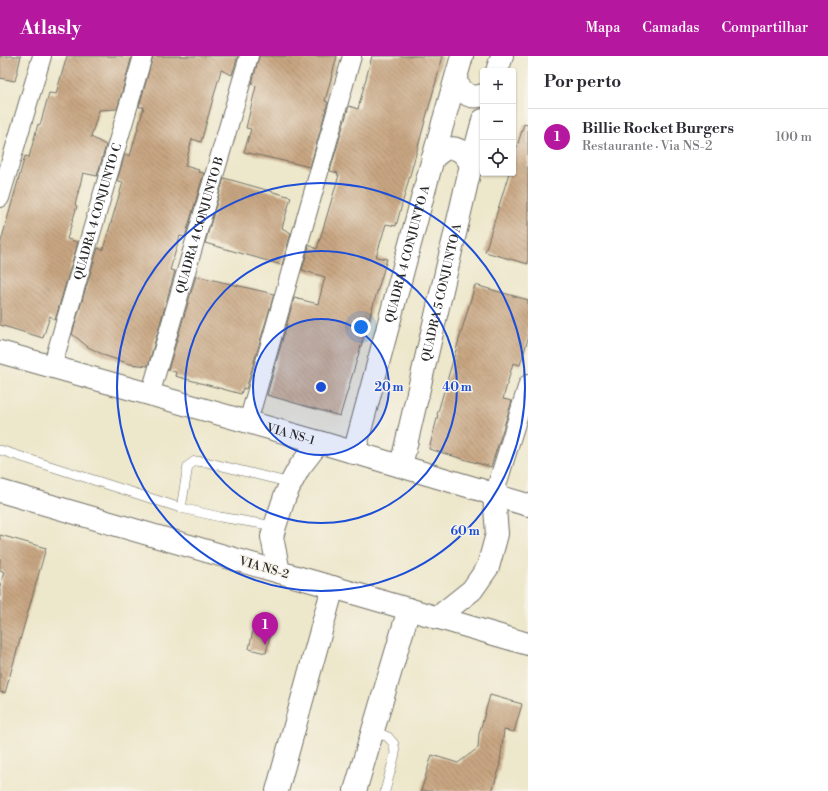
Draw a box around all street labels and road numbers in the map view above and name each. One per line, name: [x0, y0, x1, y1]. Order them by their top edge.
street label: QUADRA 4 CONJUNTO C: [70, 141, 125, 282]
street label: QUADRA 4 CONJUNTO B: [173, 155, 227, 295]
street label: QUADRA 4 CONJUNTO A: [382, 183, 433, 324]
street label: QUADRA 5 CONJUNTO A: [418, 221, 465, 363]
street label: VIA NS-1: [264, 420, 317, 448]
street label: VIA NS-2: [236, 553, 291, 582]

